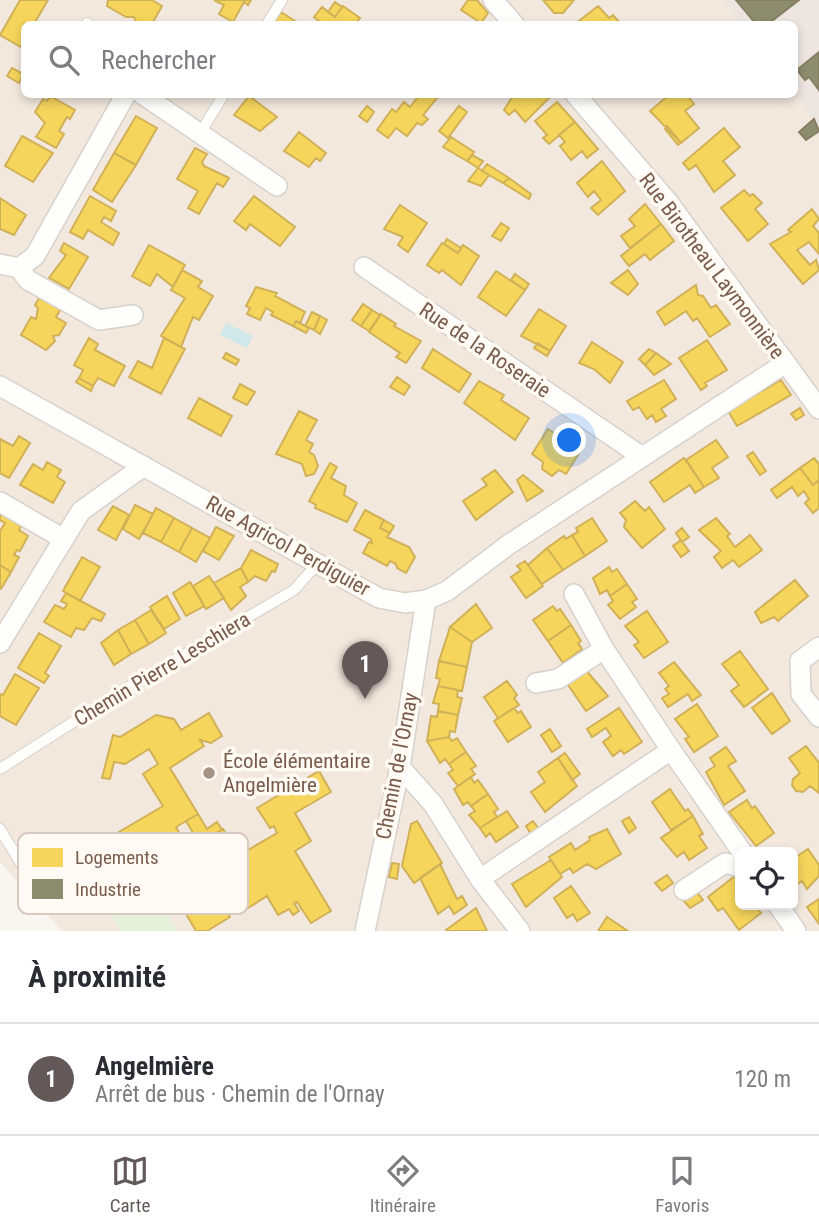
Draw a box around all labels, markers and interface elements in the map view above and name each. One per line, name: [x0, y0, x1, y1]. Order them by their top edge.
search box: [21, 21, 798, 98]
icon: search: [45, 41, 83, 79]
text: Rechercher: [101, 45, 216, 75]
street label: Rue Birotheau Laymonnière: [634, 168, 790, 364]
street label: Rue de la Roseraie: [415, 297, 555, 403]
your location: [552, 423, 586, 457]
street label: Rue Agricol Perdiguier: [202, 491, 374, 601]
street label: Chemin Pierre Leschiera: [70, 607, 254, 731]
pin: 1: [342, 641, 388, 699]
street label: Chemin de l'Ornay: [371, 690, 423, 841]
place label: École élémentaire Angelmière: [223, 749, 371, 797]
marker: École élémentaire Angelmière: [201, 765, 217, 781]
legend: [18, 833, 248, 914]
text: Logements: [75, 846, 159, 869]
map controls: [735, 847, 798, 910]
button: locate: [735, 847, 798, 910]
text: Industrie: [75, 878, 141, 901]
text: À proximité: [28, 959, 166, 994]
text: Angelmière: [95, 1051, 214, 1081]
text: 1: [45, 1066, 57, 1093]
text: 120 m: [734, 1066, 791, 1093]
text: Arrêt de bus · Chemin de l'Ornay: [95, 1081, 385, 1108]
tab: Carte: [110, 1152, 150, 1217]
tab: Itinéraire: [370, 1152, 436, 1217]
tab: Favoris: [655, 1152, 709, 1217]

